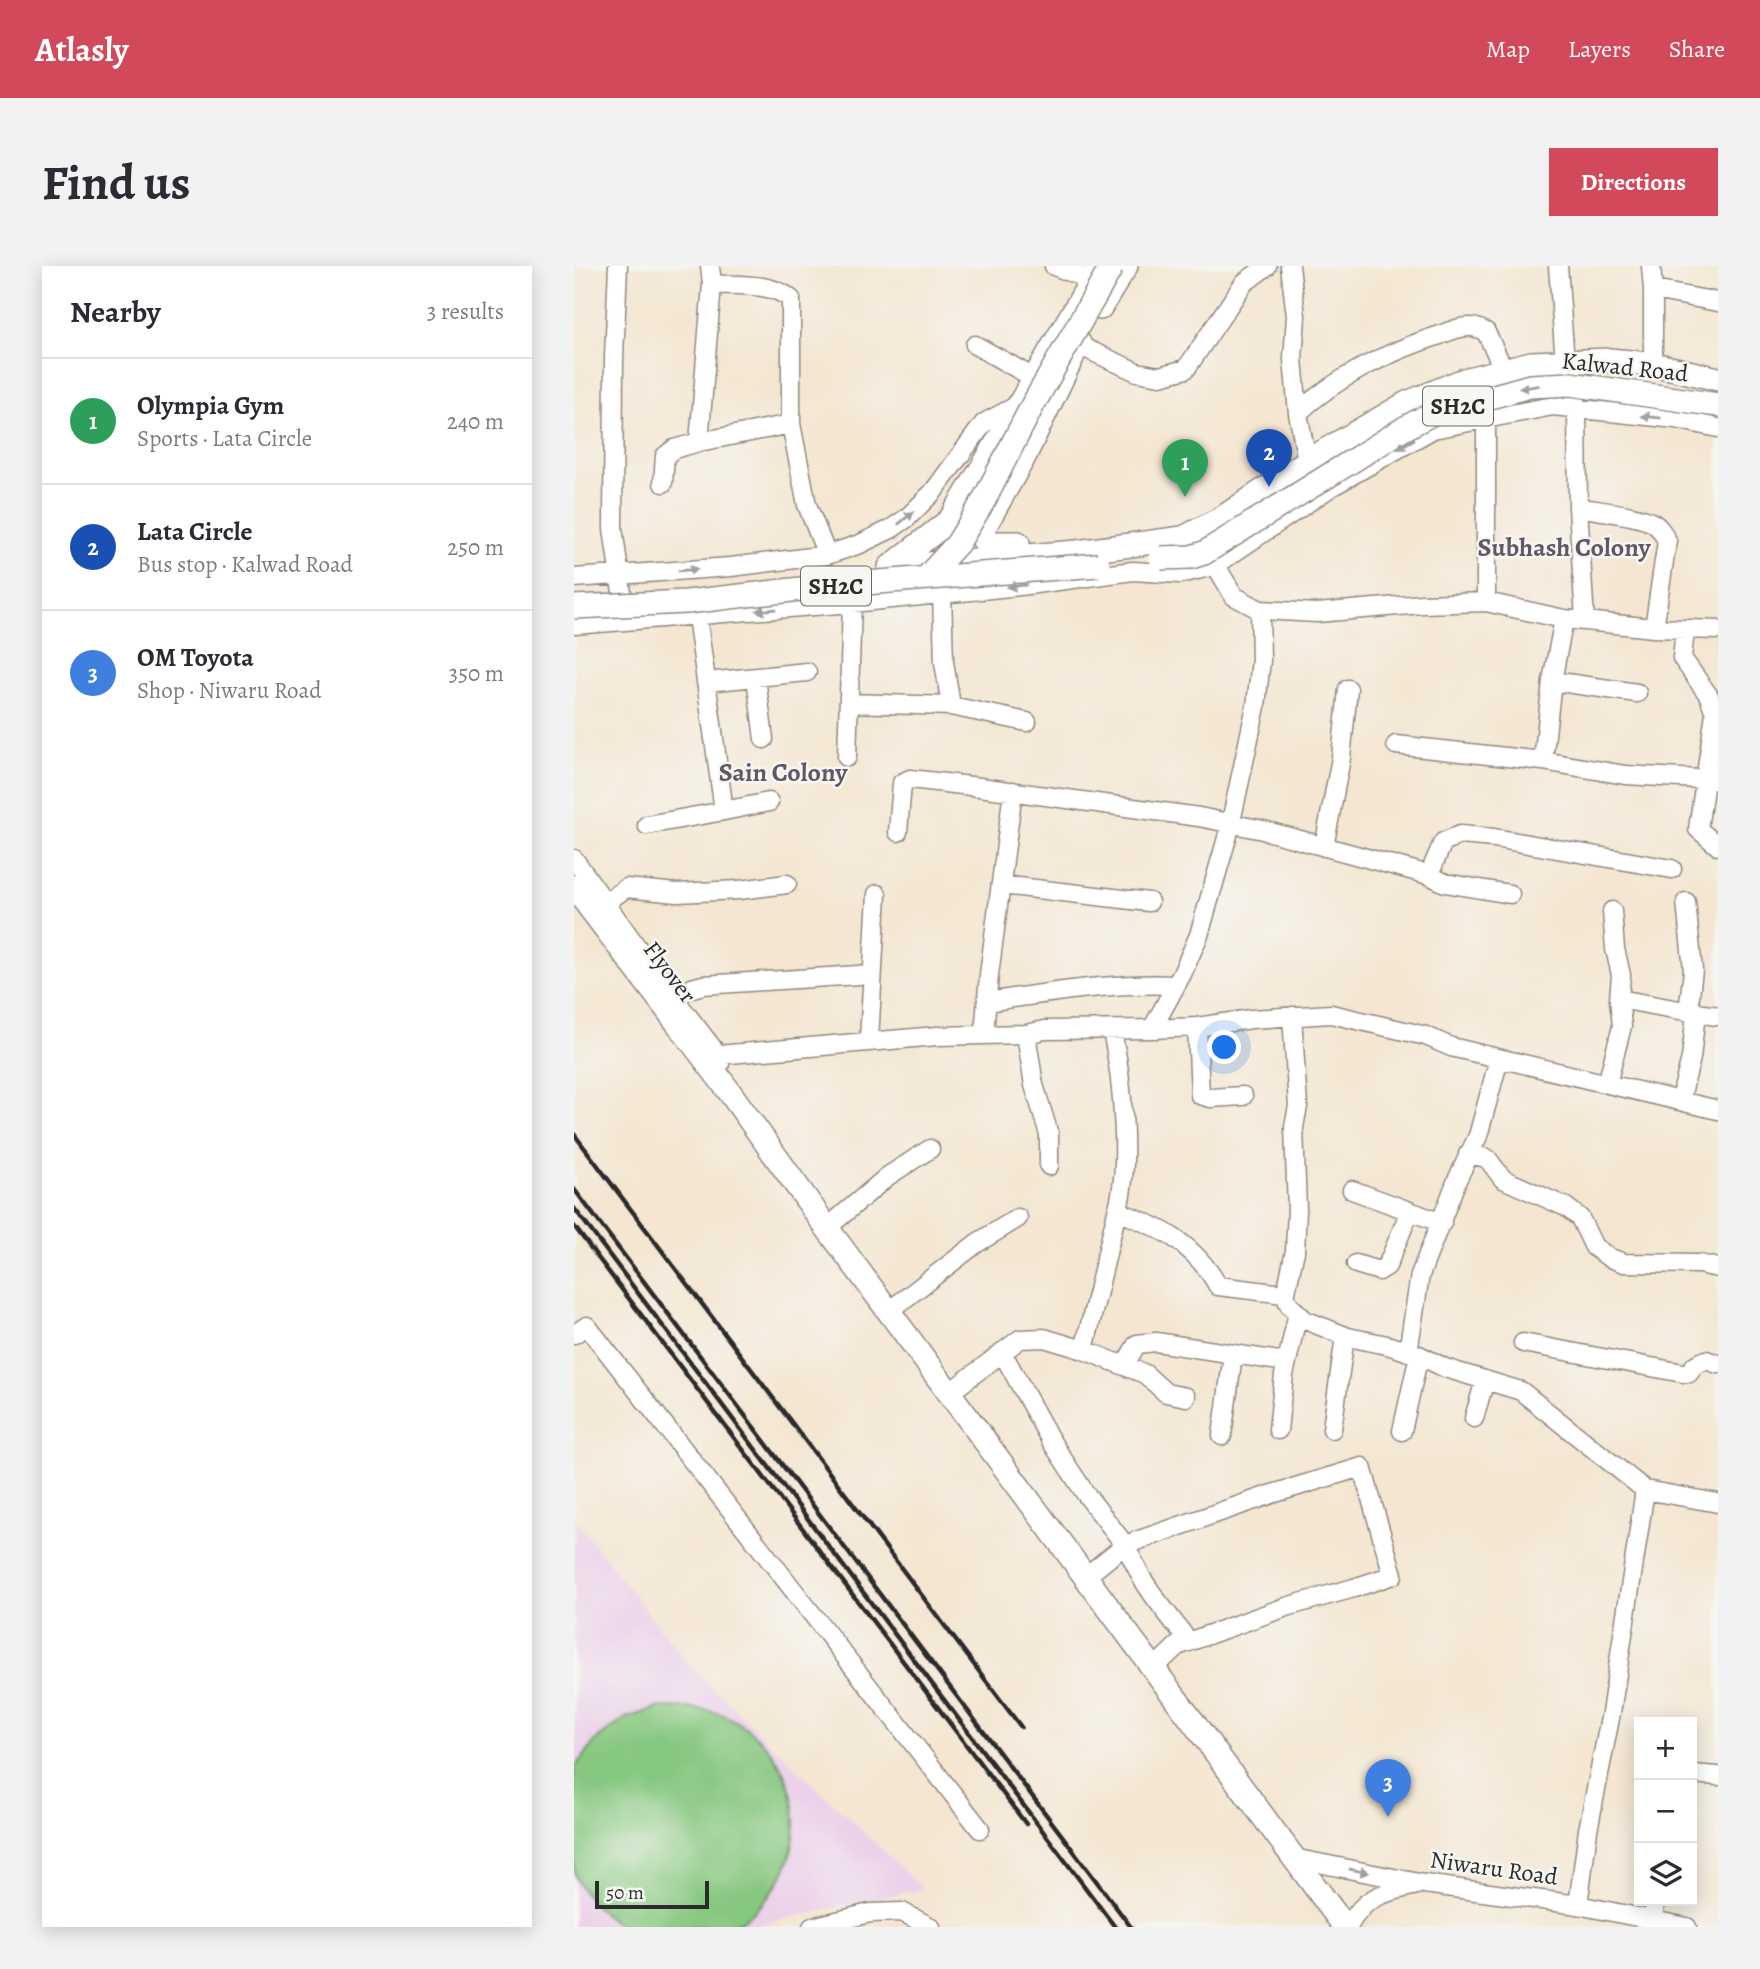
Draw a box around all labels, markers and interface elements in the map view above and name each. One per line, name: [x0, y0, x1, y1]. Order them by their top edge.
text: Atlasly: [35, 27, 129, 72]
text: Map: [1486, 33, 1530, 65]
text: Layers: [1568, 33, 1631, 65]
text: Share: [1669, 33, 1725, 65]
button: Directions: [1549, 148, 1718, 216]
text: Find us: [42, 149, 190, 216]
text: Nearby: [70, 292, 161, 332]
text: 3 results: [427, 296, 504, 327]
street label: Kalwad Road: [1560, 344, 1690, 390]
one-way arrow: [1518, 382, 1540, 393]
road number: SH2C: [1423, 386, 1493, 426]
text: Olympia Gym: [137, 388, 284, 423]
text: 1: [89, 406, 97, 437]
text: 240 m: [447, 406, 504, 437]
one-way arrow: [1640, 411, 1662, 422]
text: Sports · Lata Circle: [137, 423, 312, 454]
pin: 2: [1246, 429, 1292, 487]
one-way arrow: [1396, 438, 1415, 450]
pin: 1: [1162, 439, 1208, 497]
one-way arrow: [897, 511, 914, 526]
text: Lata Circle: [137, 514, 253, 549]
district label: Subhash Colony: [1477, 530, 1651, 565]
text: 2: [87, 532, 99, 563]
text: 250 m: [447, 532, 504, 563]
text: Bus stop · Kalwad Road: [137, 549, 353, 580]
one-way arrow: [677, 564, 699, 575]
road number: SH2C: [801, 566, 871, 606]
one-way arrow: [1006, 581, 1028, 592]
one-way arrow: [755, 605, 777, 616]
text: OM Toyota: [137, 640, 254, 675]
text: 3: [88, 658, 98, 689]
text: 350 m: [449, 658, 504, 689]
text: Shop · Niwaru Road: [137, 675, 322, 706]
district label: Sain Colony: [719, 755, 848, 790]
street label: Flyover: [636, 934, 704, 1010]
your location: [1207, 1030, 1241, 1064]
map controls: [1634, 1717, 1697, 1906]
button: +: [1634, 1717, 1697, 1780]
pin: 3: [1365, 1759, 1411, 1817]
button: −: [1634, 1780, 1697, 1843]
street label: Niwaru Road: [1428, 1843, 1560, 1893]
button: layers: [1634, 1843, 1697, 1906]
one-way arrow: [1348, 1865, 1370, 1876]
scale bar: [595, 1878, 709, 1910]
text: 50 m: [606, 1880, 644, 1906]

